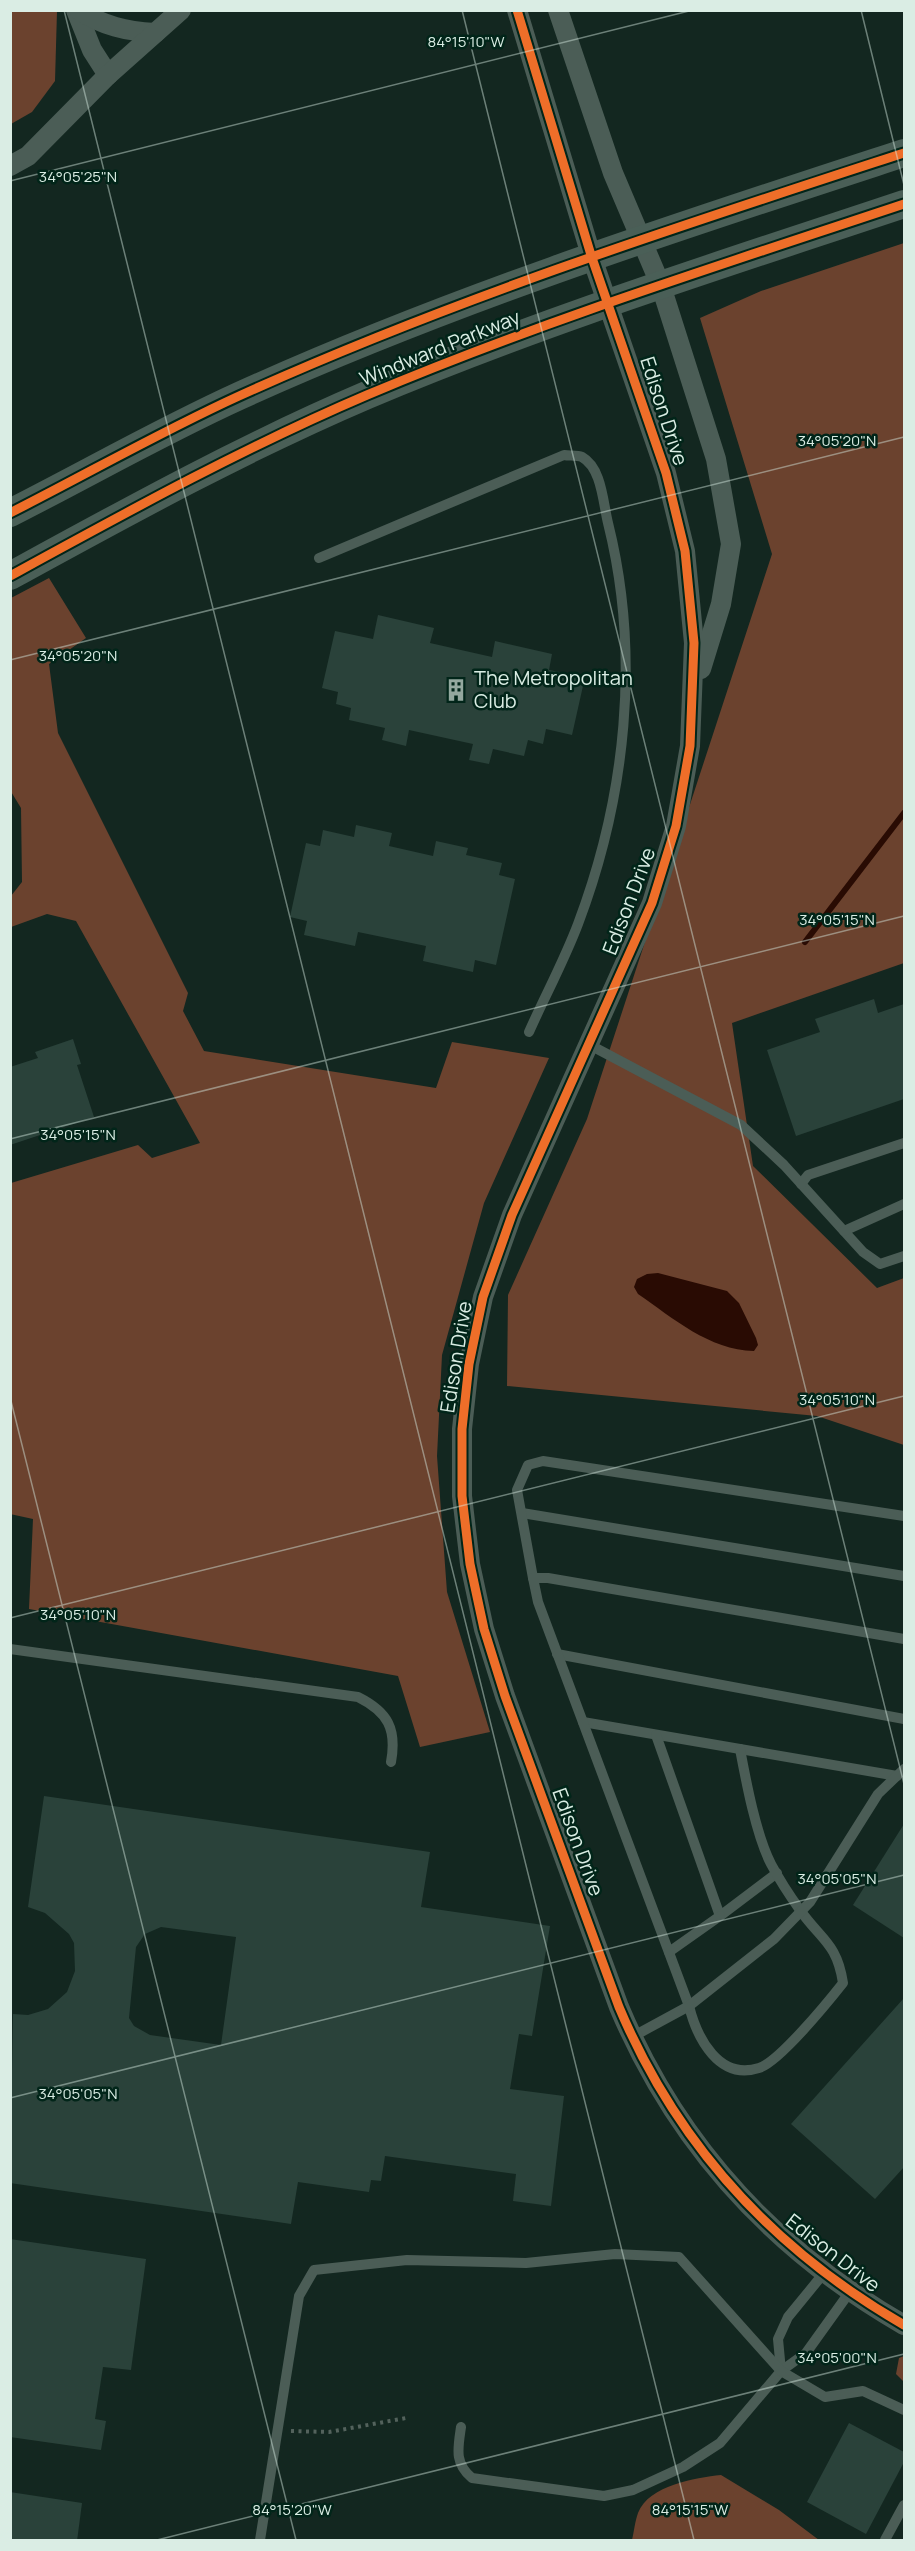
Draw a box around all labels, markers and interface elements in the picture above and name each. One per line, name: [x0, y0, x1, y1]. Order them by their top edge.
text: 84°15'10"W: [428, 31, 504, 52]
text: 34°05'25"N: [39, 166, 117, 187]
street label: Windward Parkway: [355, 303, 525, 392]
street label: Edison Drive: [634, 353, 695, 469]
text: 34°05'20"N: [798, 430, 876, 451]
text: 34°05'20"N: [39, 645, 117, 666]
place label: The Metropolitan Club: [474, 664, 633, 714]
building icon: The Metropolitan Club: [443, 677, 469, 703]
street label: Edison Drive: [596, 843, 661, 958]
text: 34°05'15"N: [799, 909, 875, 930]
text: 34°05'15"N: [40, 1124, 116, 1145]
street label: Edison Drive: [433, 1299, 478, 1415]
text: 34°05'10"N: [799, 1389, 875, 1410]
text: 34°05'10"N: [40, 1604, 116, 1625]
street label: Edison Drive: [546, 1784, 610, 1899]
text: 34°05'05"N: [798, 1868, 876, 1889]
text: 34°05'05"N: [39, 2083, 117, 2104]
street label: Edison Drive: [781, 2207, 886, 2298]
text: 34°05'00"N: [797, 2347, 877, 2368]
text: 84°15'20"W: [252, 2499, 332, 2520]
text: 84°15'15"W: [652, 2499, 728, 2520]

